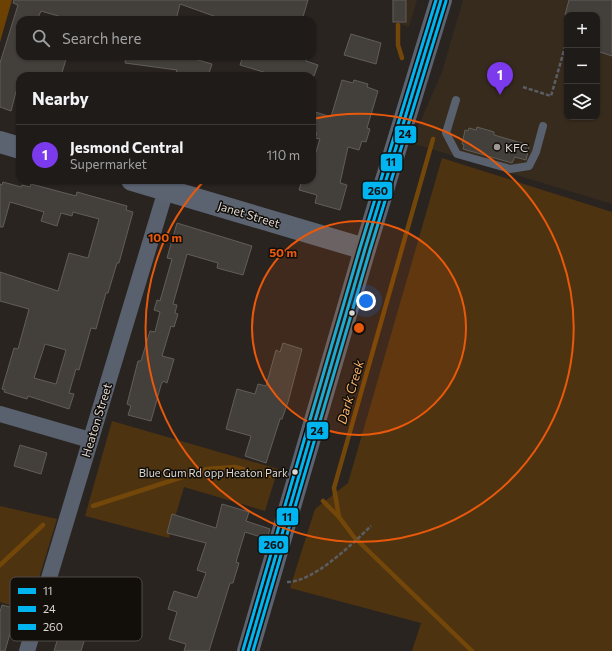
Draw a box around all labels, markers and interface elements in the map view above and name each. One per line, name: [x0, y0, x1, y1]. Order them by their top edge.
map controls: [564, 12, 600, 120]
button: +: [564, 12, 600, 48]
search box: [16, 16, 316, 60]
icon: search: [30, 27, 52, 49]
text: Search here: [62, 29, 141, 47]
button: −: [564, 48, 600, 84]
pin: 1: [487, 62, 513, 95]
button: layers: [564, 84, 600, 120]
text: Nearby: [32, 88, 89, 109]
line badge: 24: [394, 125, 417, 144]
text: 24: [399, 127, 412, 140]
text: Jesmond Central: [70, 138, 183, 156]
place label: KFC: [505, 140, 528, 154]
marker: KFC: [492, 142, 502, 152]
text: 1: [42, 147, 48, 163]
text: 110 m: [267, 147, 300, 163]
line badge: 11: [380, 153, 403, 172]
text: 11: [386, 155, 396, 168]
text: Supermarket: [70, 156, 147, 172]
line badge: 260: [362, 181, 393, 200]
text: 260: [368, 184, 388, 197]
street label: Janet Street: [216, 198, 282, 231]
text: 100 m: [148, 230, 182, 244]
text: 50 m: [269, 245, 297, 259]
your location: [356, 291, 376, 311]
unlabelled marker: [347, 308, 357, 318]
centre of rings: [352, 321, 366, 335]
water label: Dark Creek: [333, 357, 367, 426]
street label: Heaton Street: [78, 381, 114, 459]
line badge: 24: [306, 421, 329, 440]
text: 24: [311, 424, 324, 437]
place label: Blue Gum Rd opp Heaton Park: [139, 466, 288, 479]
marker: Blue Gum Rd opp Heaton Park: [290, 467, 300, 477]
line badge: 11: [276, 507, 299, 526]
text: 11: [282, 510, 292, 523]
line badge: 260: [258, 535, 289, 554]
text: 260: [264, 538, 284, 551]
legend: [10, 577, 142, 641]
text: 11: [43, 584, 52, 597]
text: 24: [43, 602, 56, 615]
text: 260: [43, 620, 63, 633]

